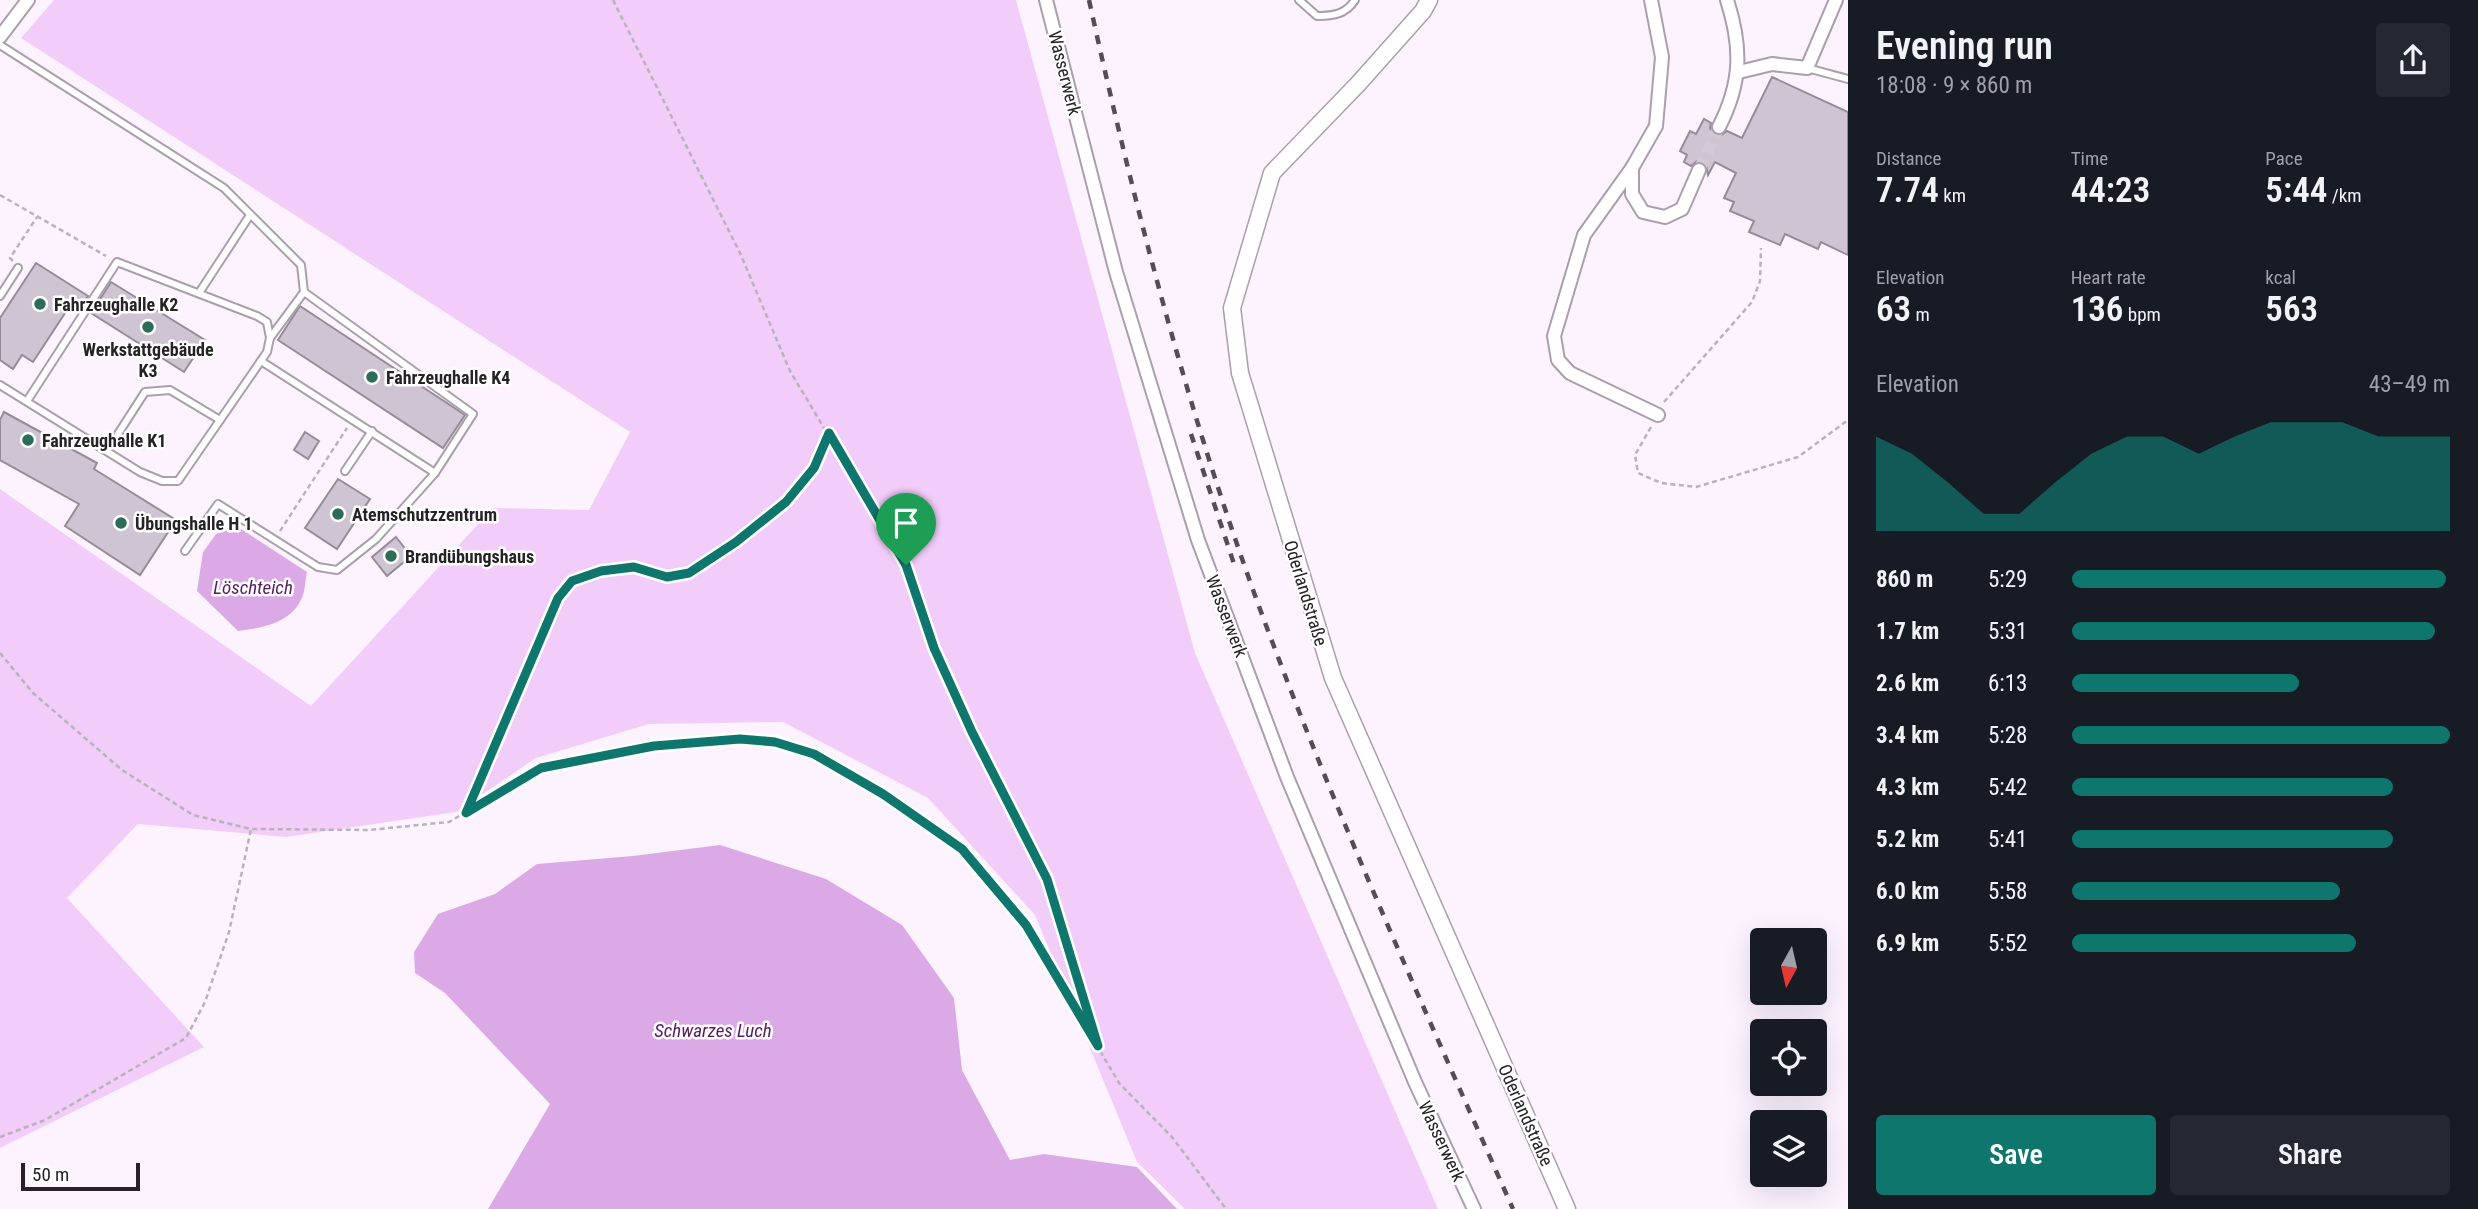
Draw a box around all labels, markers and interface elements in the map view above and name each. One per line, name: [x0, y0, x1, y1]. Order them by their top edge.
button: share: [2376, 23, 2450, 97]
text: Evening run: [1876, 24, 2053, 68]
street label: Wasserwerk: [1044, 29, 1086, 117]
text: 18:08 · 9 × 860 m: [1876, 72, 2032, 99]
text: Distance: [1876, 147, 1941, 170]
text: Time: [2071, 147, 2108, 170]
text: Pace: [2265, 147, 2303, 170]
text: 7.74: [1876, 170, 1939, 211]
text: 44:23: [2071, 170, 2150, 211]
text: 5:44: [2265, 170, 2327, 211]
text: km: [1939, 184, 1966, 207]
text: /km: [2327, 184, 2362, 207]
text: Elevation: [1876, 266, 1944, 289]
text: Heart rate: [2071, 266, 2146, 289]
text: kcal: [2265, 266, 2296, 289]
text: 63: [1876, 289, 1911, 330]
text: 136: [2071, 289, 2123, 330]
text: 563: [2265, 289, 2318, 330]
place label: Fahrzeughalle K2: [54, 294, 178, 315]
marker: Fahrzeughalle K2: [32, 296, 48, 312]
text: m: [1911, 303, 1930, 326]
text: bpm: [2123, 303, 2161, 326]
marker: Werkstattgebäude K3: [140, 319, 156, 335]
place label: Werkstattgebäude K3: [82, 339, 214, 381]
place label: Fahrzeughalle K4: [386, 367, 510, 388]
marker: Fahrzeughalle K4: [364, 369, 380, 385]
text: Elevation: [1876, 371, 1959, 398]
text: 43–49 m: [2369, 371, 2450, 398]
place label: Fahrzeughalle K1: [42, 430, 166, 451]
marker: Fahrzeughalle K1: [20, 432, 36, 448]
pin: [876, 493, 936, 565]
place label: Atemschutzzentrum: [352, 504, 497, 525]
icon: arrive: [887, 504, 925, 542]
marker: Atemschutzzentrum: [330, 506, 346, 522]
place label: Übungshalle H 1: [135, 513, 253, 534]
marker: Übungshalle H 1: [113, 515, 129, 531]
street label: Oderlandstraße: [1280, 538, 1332, 648]
place label: Brandübungshaus: [405, 546, 534, 567]
marker: Brandübungshaus: [383, 548, 399, 564]
text: 860 m: [1876, 566, 1933, 593]
text: 5:29: [1988, 566, 2027, 593]
street label: Wasserwerk: [1202, 572, 1252, 660]
water label: Löschteich: [213, 576, 293, 599]
text: 1.7 km: [1876, 618, 1939, 645]
text: 5:31: [1988, 618, 2027, 645]
text: 2.6 km: [1876, 670, 1939, 697]
text: 6:13: [1988, 670, 2027, 697]
text: 3.4 km: [1876, 722, 1939, 749]
text: 5:28: [1988, 722, 2027, 749]
text: 4.3 km: [1876, 774, 1939, 801]
text: 5:42: [1988, 774, 2027, 801]
text: 5.2 km: [1876, 826, 1939, 853]
text: 5:41: [1988, 826, 2027, 853]
text: 6.0 km: [1876, 878, 1939, 905]
text: 5:58: [1988, 878, 2027, 905]
north arrow: [1750, 928, 1827, 1004]
map controls: [1750, 928, 1827, 1187]
text: 6.9 km: [1876, 930, 1939, 957]
text: 5:52: [1988, 930, 2027, 957]
water label: Schwarzes Luch: [654, 1019, 772, 1042]
button: locate: [1750, 1019, 1827, 1096]
street label: Oderlandstraße: [1494, 1061, 1558, 1169]
street label: Wasserwerk: [1414, 1097, 1470, 1185]
button: layers: [1750, 1110, 1827, 1187]
button: Save: [1876, 1115, 2156, 1195]
button: Share: [2170, 1115, 2450, 1195]
scale bar: [21, 1160, 140, 1192]
text: 50 m: [32, 1163, 69, 1186]

